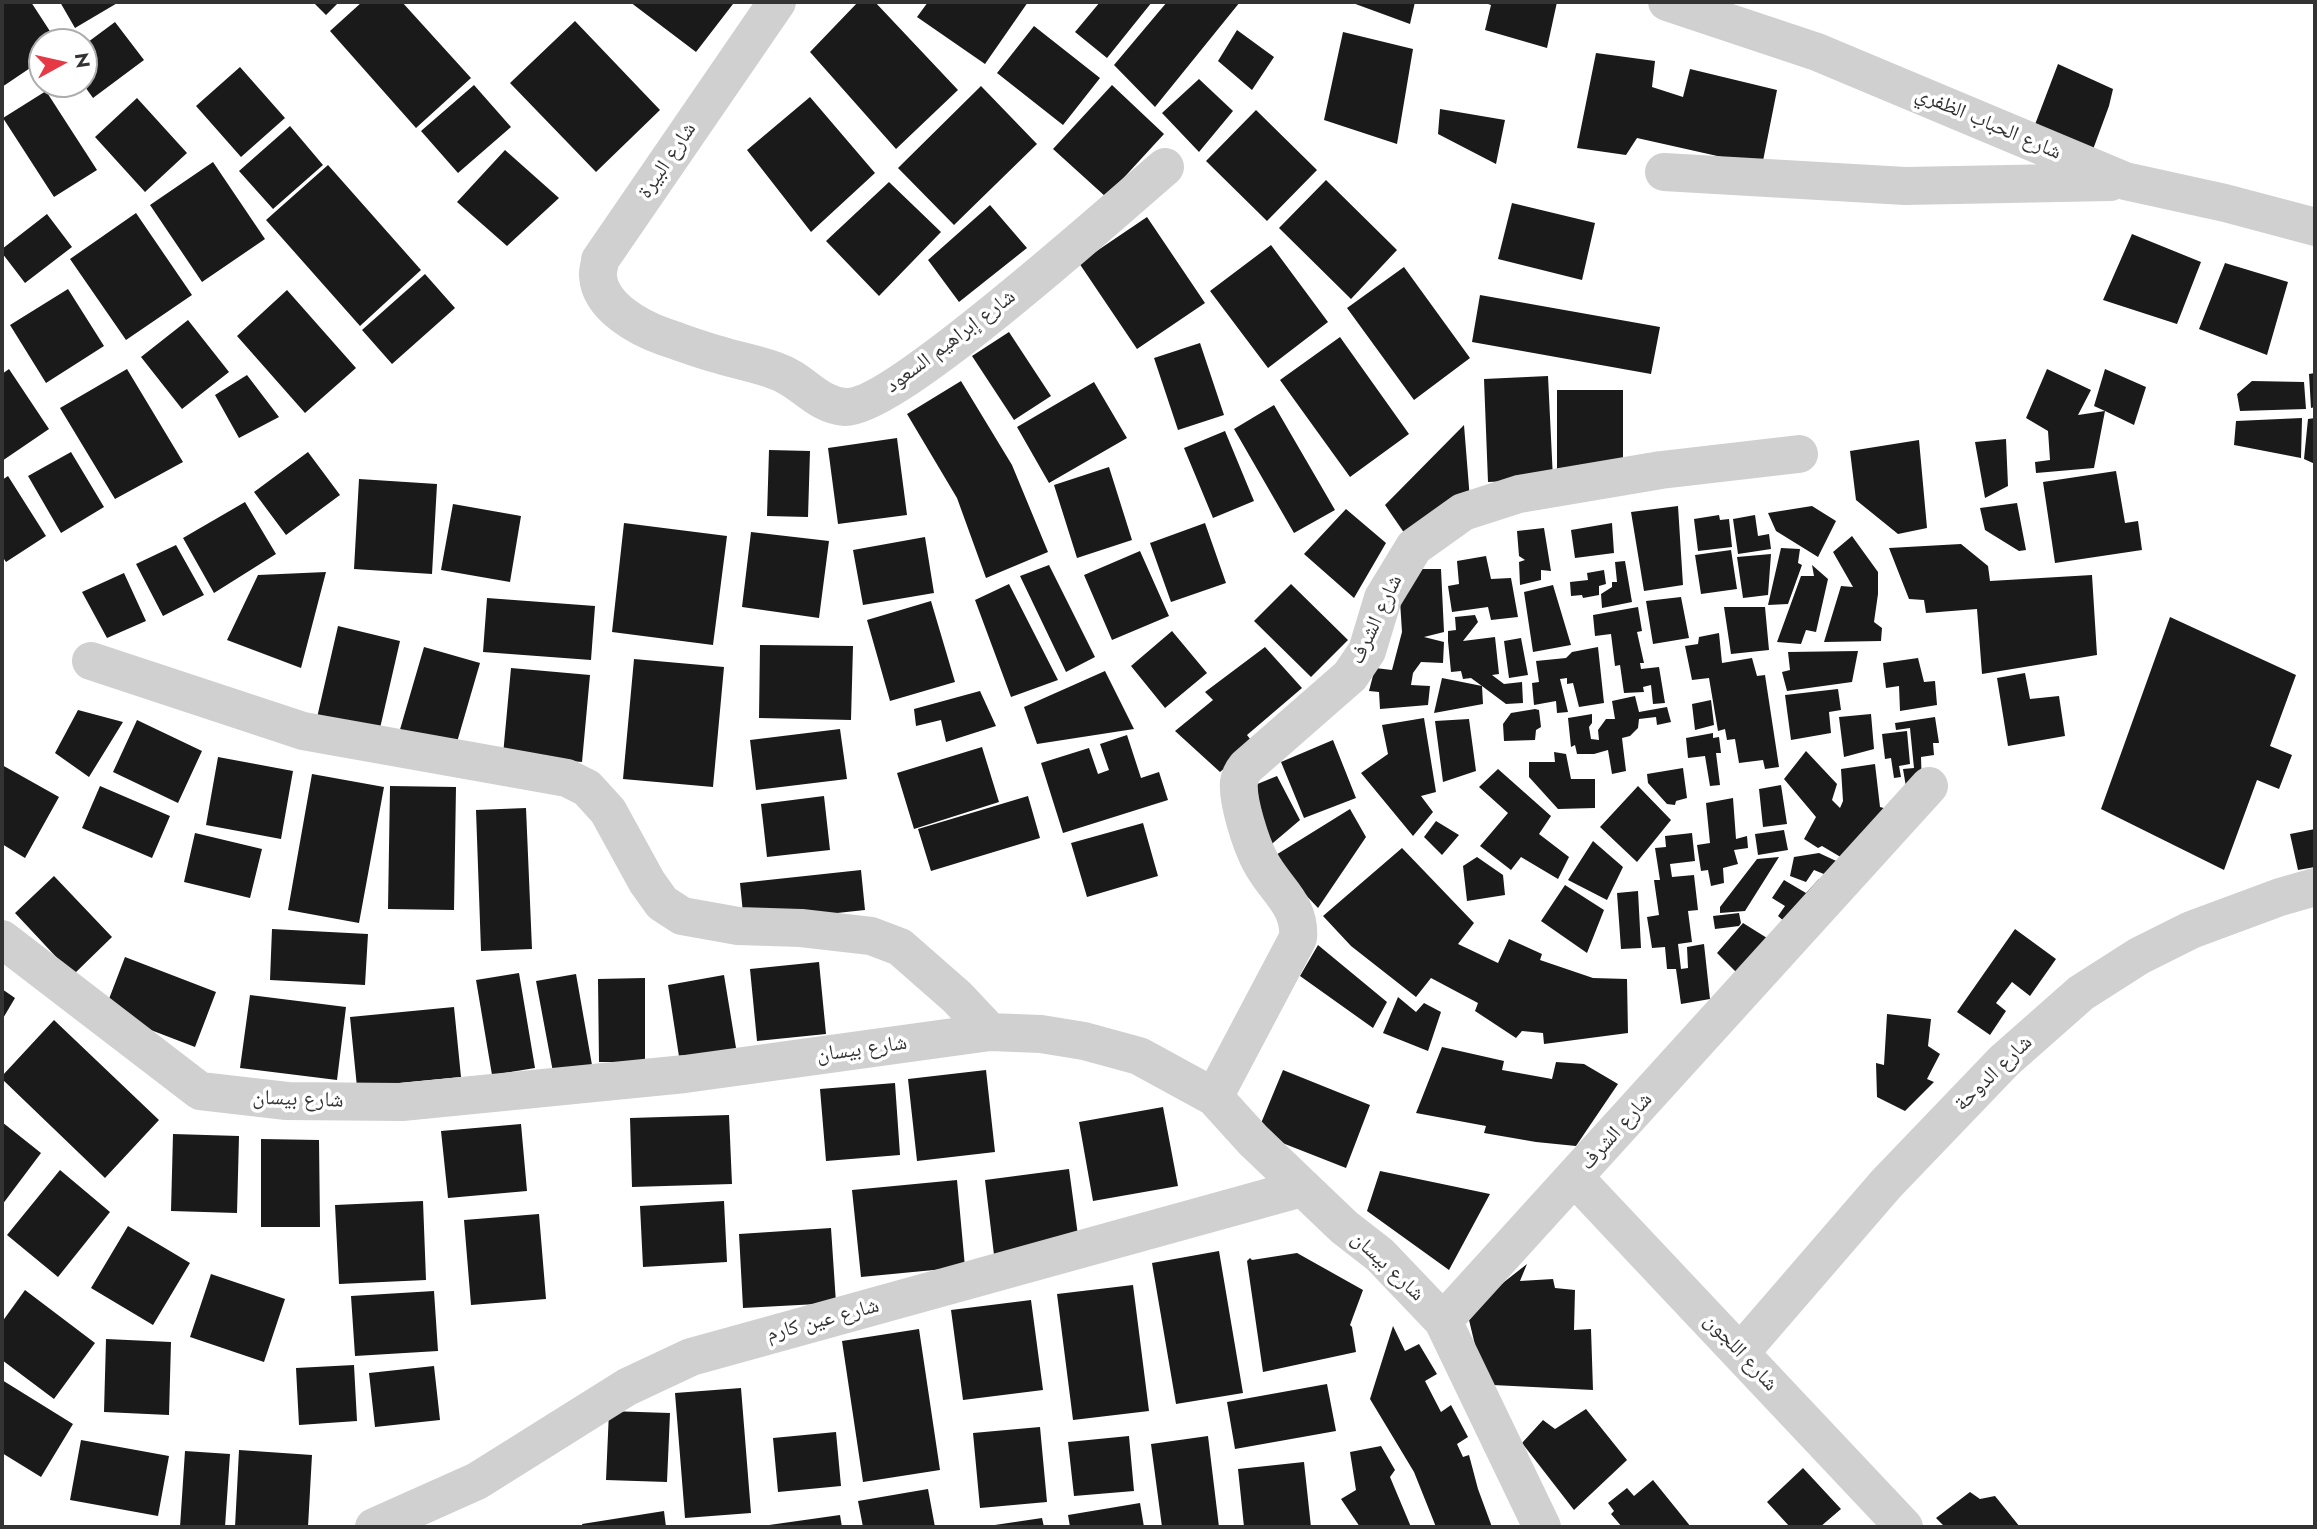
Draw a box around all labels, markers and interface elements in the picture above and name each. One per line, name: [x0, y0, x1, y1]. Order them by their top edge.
north arrow: [28, 28, 98, 98]
text: N: [68, 51, 97, 70]
street label: شارع الحباب الظفري: [1911, 82, 2065, 166]
street label: شارع البيرة: [633, 118, 703, 204]
street label: شارع إبراهيم السعود: [881, 285, 1021, 399]
street label: شارع الشرف: [1345, 571, 1409, 669]
street label: شارع بيسان: [815, 1031, 909, 1069]
street label: شارع الدوحة: [1950, 1031, 2038, 1117]
street label: شارع بيسان: [252, 1086, 344, 1114]
street label: شارع الشرف: [1576, 1088, 1658, 1176]
street label: شارع بيسان: [1345, 1227, 1429, 1307]
street label: شارع عين كارم: [764, 1294, 882, 1348]
street label: شارع اللجون: [1698, 1309, 1782, 1397]

